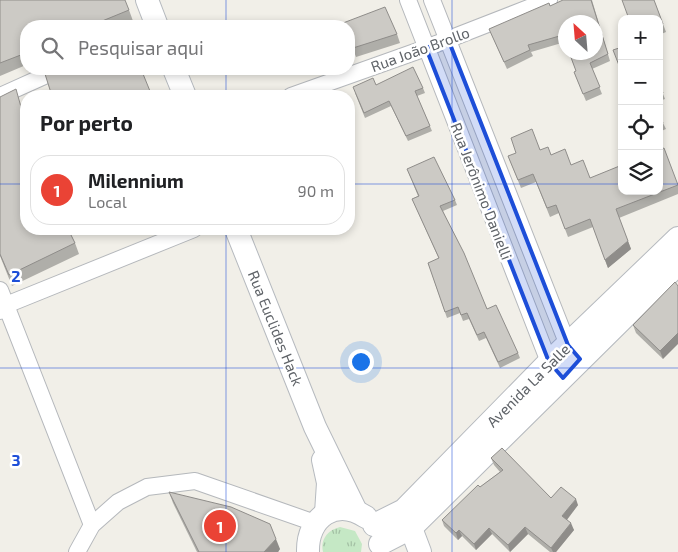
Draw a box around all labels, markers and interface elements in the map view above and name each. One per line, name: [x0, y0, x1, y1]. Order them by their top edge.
north arrow: [558, 15, 603, 60]
map controls: [618, 15, 663, 195]
button: +: [618, 15, 663, 60]
search box: [20, 20, 355, 75]
street label: Rua João Brollo: [368, 23, 472, 75]
icon: search: [38, 34, 66, 62]
text: Pesquisar aqui: [78, 36, 204, 59]
button: −: [618, 60, 663, 105]
button: locate: [618, 105, 663, 150]
text: Por perto: [40, 110, 133, 135]
street label: Rua Jerônimo Danielli: [448, 120, 516, 262]
button: layers: [618, 150, 663, 195]
text: Milennium: [88, 169, 184, 192]
text: 1: [54, 181, 60, 200]
text: 90 m: [298, 181, 334, 200]
text: Local: [88, 192, 127, 211]
text: 2: [11, 266, 21, 285]
street label: Rua Euclides Hack: [245, 268, 307, 389]
street label: Avenida La Salle: [483, 340, 573, 430]
your location: [348, 349, 374, 375]
text: 3: [11, 450, 21, 469]
pin: 1: [204, 507, 236, 545]

